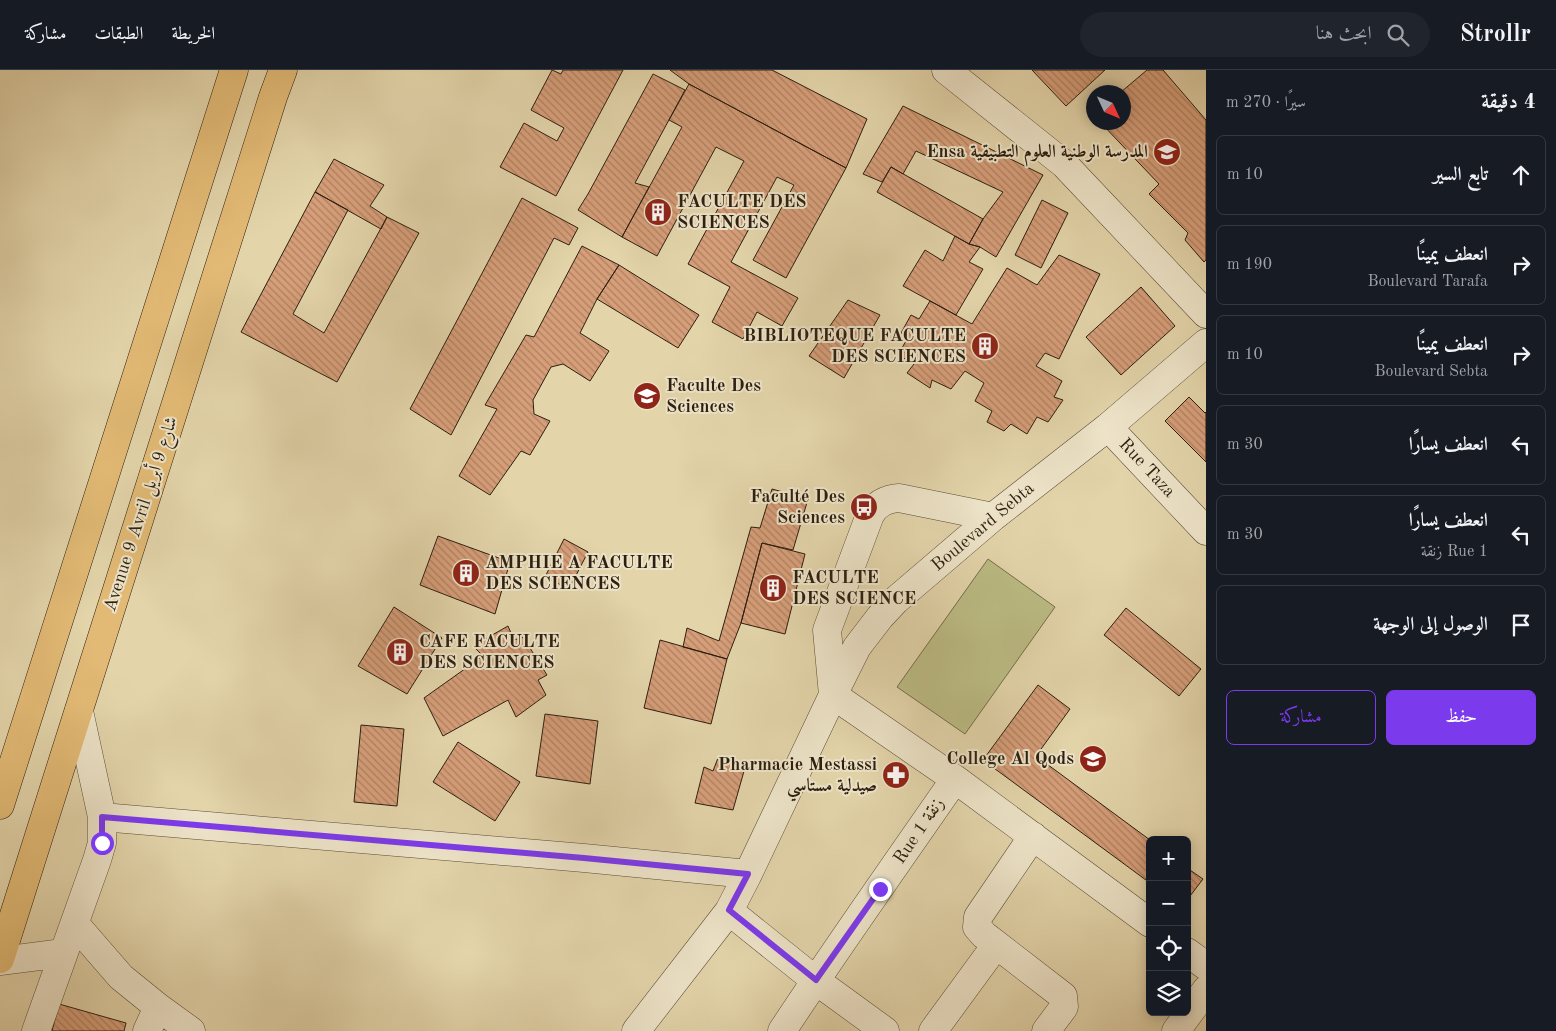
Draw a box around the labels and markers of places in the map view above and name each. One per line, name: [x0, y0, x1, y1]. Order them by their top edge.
school or university icon: Ensa المدرسة الوطنية العلوم التطبيقية: [1152, 137, 1182, 167]
place label: Ensa المدرسة الوطنية العلوم التطبيقية: [926, 143, 1148, 167]
place label: FACULTE DES SCIENCES: [677, 193, 807, 232]
building icon: FACULTE DES SCIENCES: [643, 197, 673, 227]
place label: BIBLIOTEQUE FACULTE DES SCIENCES: [743, 327, 966, 366]
building icon: BIBLIOTEQUE FACULTE DES SCIENCES: [970, 331, 1000, 361]
place label: Faculte Des Sciences: [666, 377, 761, 416]
school or university icon: Faculte Des Sciences: [632, 381, 662, 411]
place label: Faculté Des Sciences: [750, 488, 845, 527]
bus stop icon: Faculté Des Sciences: [849, 492, 879, 522]
place label: AMPHIE A FACULTE DES SCIENCES: [485, 554, 673, 593]
building icon: AMPHIE A FACULTE DES SCIENCES: [451, 558, 481, 588]
place label: FACULTE DES SCIENCE: [792, 569, 916, 608]
building icon: FACULTE DES SCIENCE: [758, 573, 788, 603]
place label: CAFE FACULTE DES SCIENCES: [419, 633, 560, 672]
building icon: CAFE FACULTE DES SCIENCES: [385, 637, 415, 667]
school or university icon: College Al Qods: [1078, 744, 1108, 774]
place label: College Al Qods: [946, 750, 1074, 768]
place label: Pharmacie Mestassi صيدلية مستاسي: [718, 756, 877, 802]
pharmacy icon: Pharmacie Mestassi صيدلية مستاسي: [881, 760, 911, 790]

